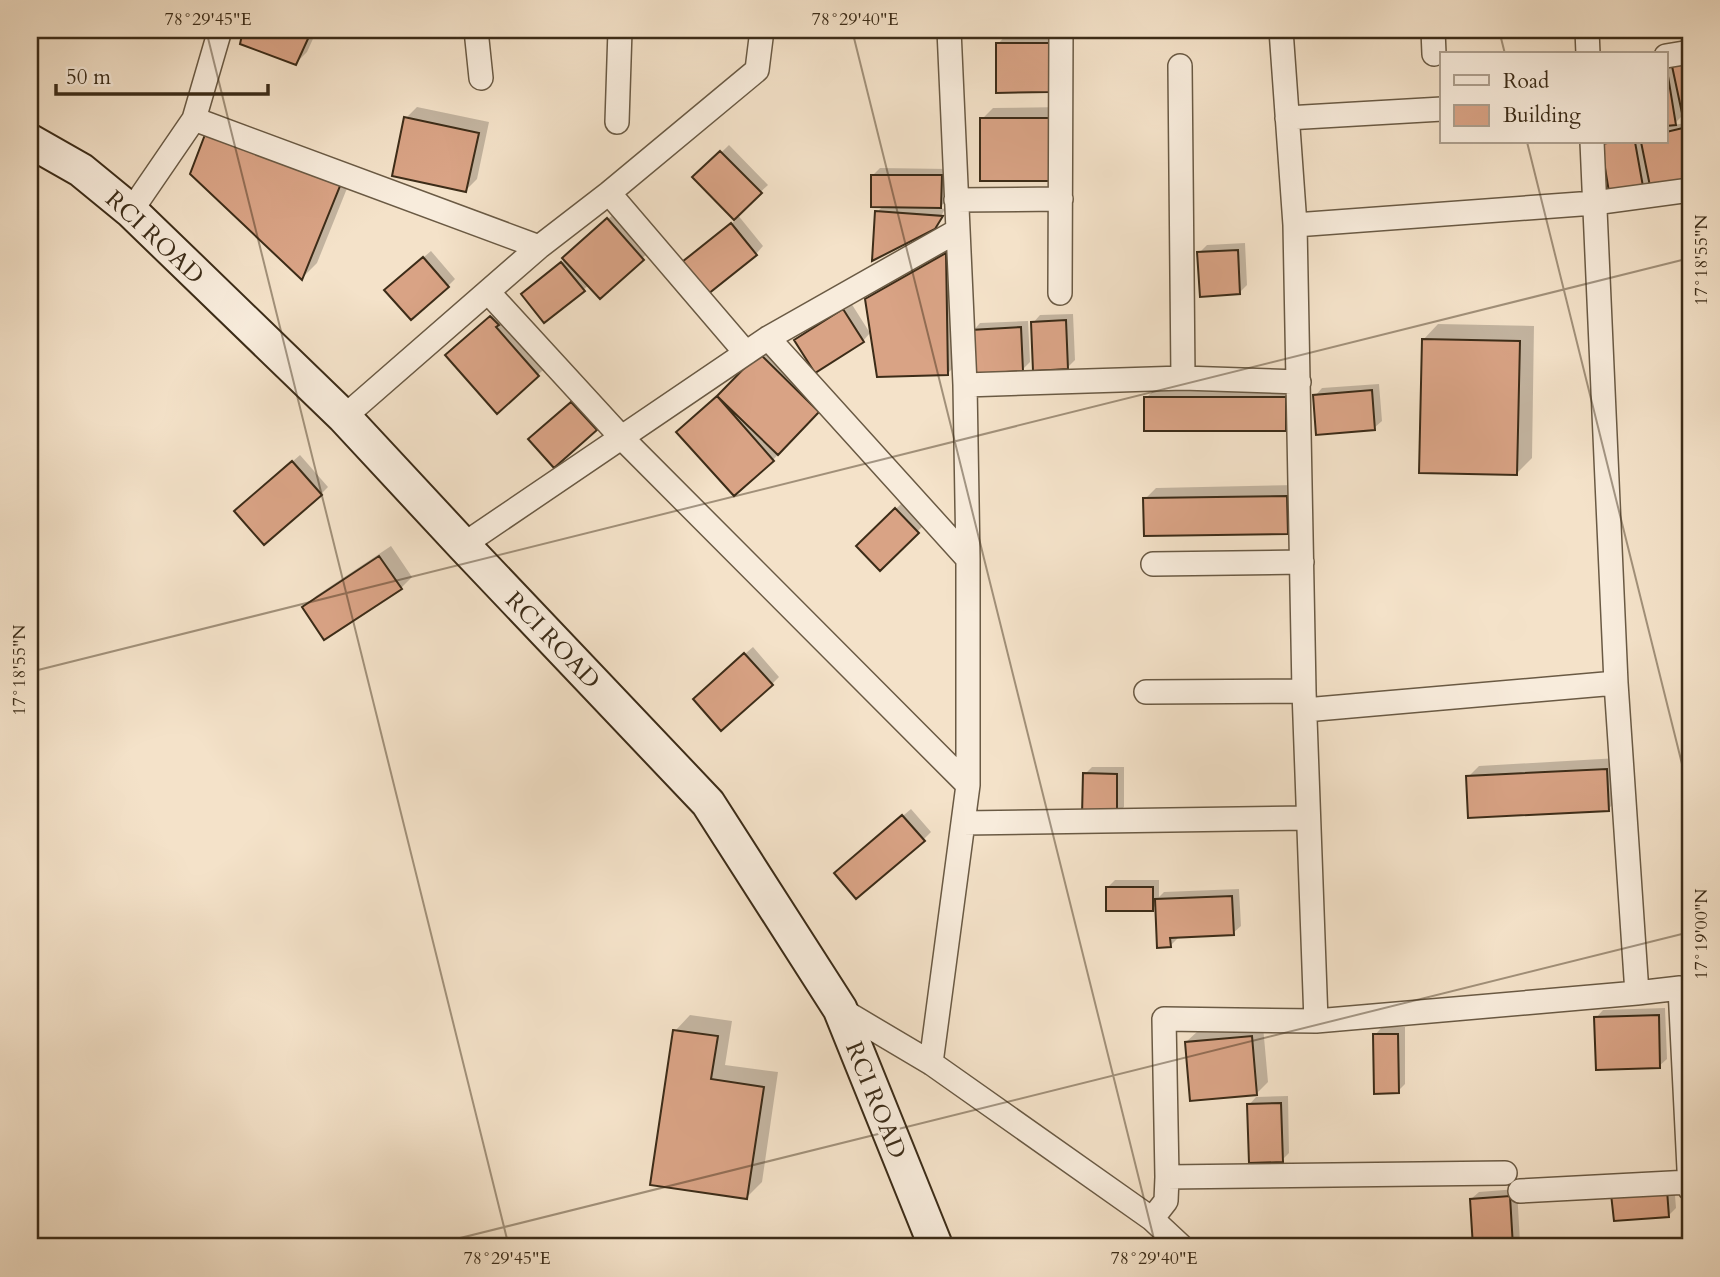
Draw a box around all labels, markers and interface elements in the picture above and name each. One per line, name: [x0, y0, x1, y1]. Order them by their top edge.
text: 78°29'45"E: [164, 7, 252, 32]
text: 78°29'40"E: [811, 7, 899, 32]
scale bar: [56, 52, 268, 96]
legend: [1440, 52, 1668, 144]
text: 50 m: [66, 63, 111, 92]
text: Road: [1503, 67, 1549, 96]
text: Building: [1503, 101, 1581, 130]
street label: RCI ROAD: [98, 183, 211, 292]
text: 17°18'55"N: [1689, 214, 1714, 306]
street label: RCI ROAD: [498, 584, 607, 696]
text: 17°18'55"N: [7, 624, 32, 716]
text: 17°19'00"N: [1689, 888, 1714, 980]
street label: RCI ROAD: [837, 1037, 914, 1164]
text: 78°29'45"E: [463, 1246, 551, 1271]
text: 78°29'40"E: [1110, 1246, 1198, 1271]

